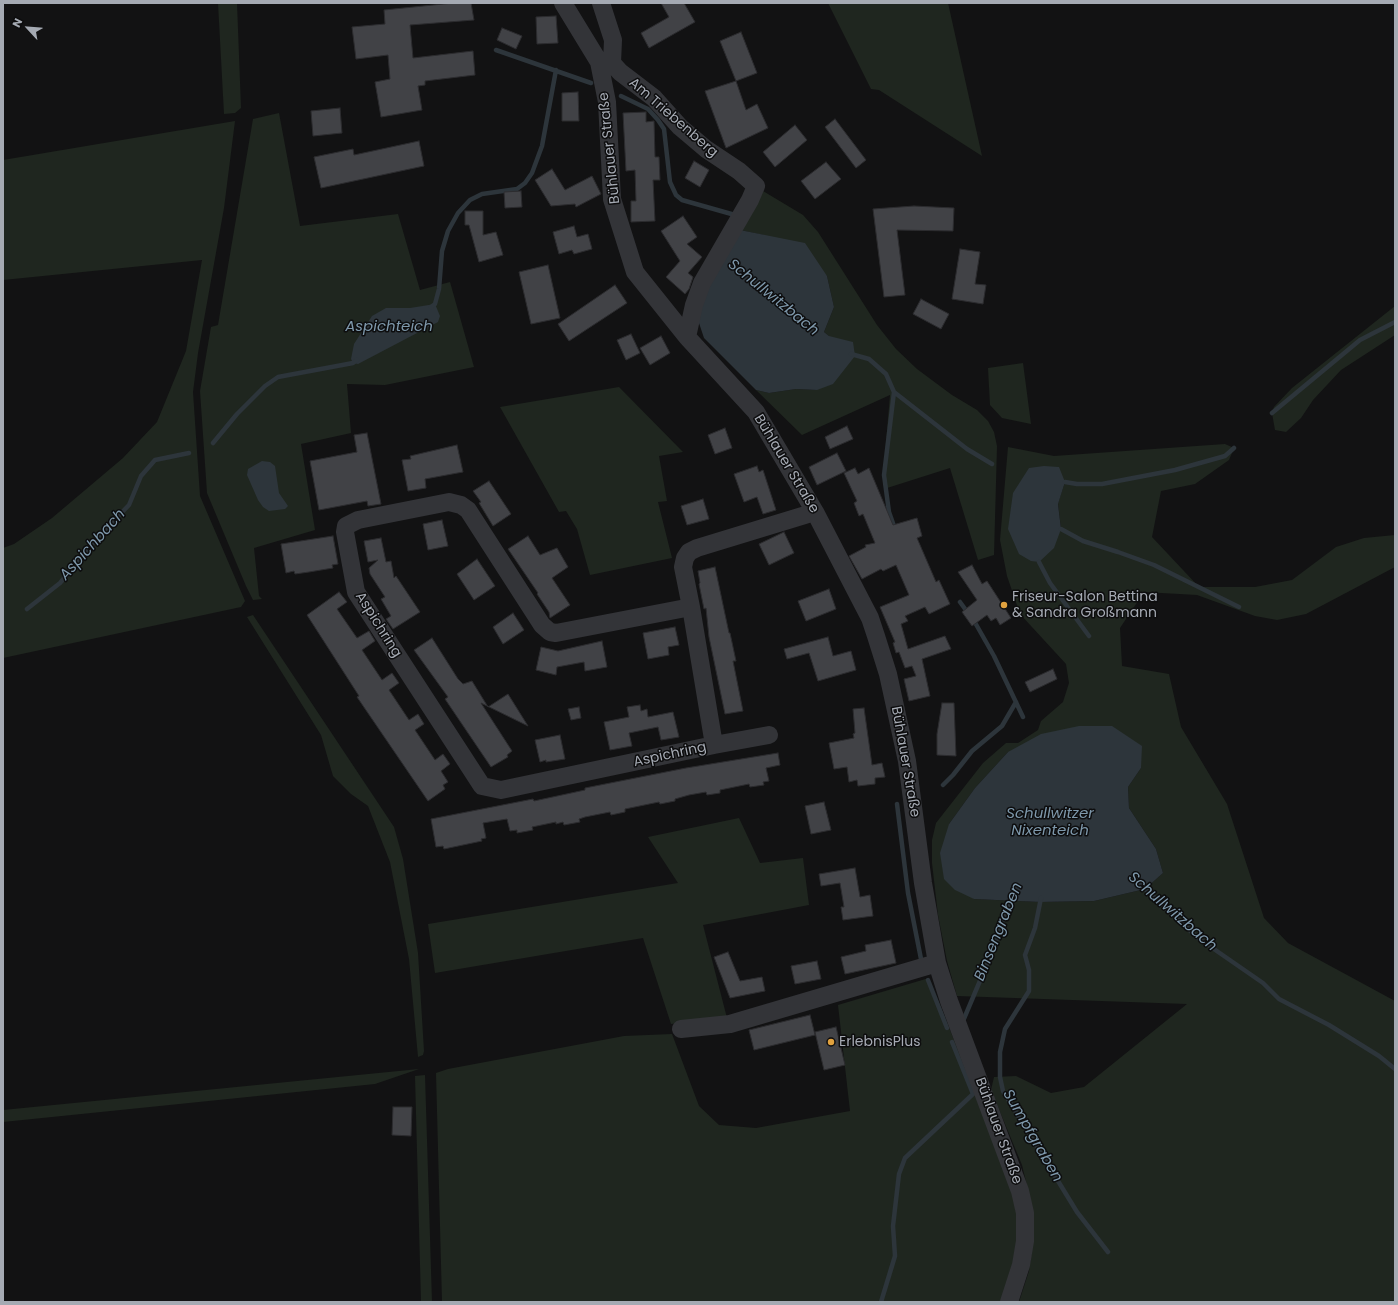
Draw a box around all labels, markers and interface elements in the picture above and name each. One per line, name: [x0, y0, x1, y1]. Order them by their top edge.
north arrow: [8, 8, 48, 48]
text: N: [8, 16, 26, 30]
street label: Am Triebenberg: [625, 75, 721, 161]
street label: Bühlauer Straße: [596, 91, 624, 205]
water label: Schullwitzbach: [724, 256, 822, 340]
water label: Aspichteich: [345, 318, 433, 336]
street label: Bühlauer Straße: [750, 412, 822, 516]
water label: Aspichbach: [56, 506, 130, 584]
street label: Aspichring: [351, 589, 405, 661]
place label: Friseur-Salon Bettina & Sandra Großmann: [1012, 589, 1158, 622]
marker: Friseur-Salon Bettina & Sandra Großmann: [999, 600, 1009, 610]
street label: Bühlauer Straße: [887, 705, 923, 819]
street label: Aspichring: [632, 739, 708, 771]
water label: Schullwitzer Nixenteich: [1006, 805, 1094, 840]
water label: Schullwitzbach: [1124, 869, 1220, 955]
water label: Binsengraben: [971, 880, 1027, 984]
place label: ErlebnisPlus: [839, 1034, 921, 1050]
marker: ErlebnisPlus: [826, 1037, 836, 1047]
street label: Bühlauer Straße: [971, 1075, 1025, 1187]
water label: Sumpfgraben: [998, 1087, 1066, 1185]

